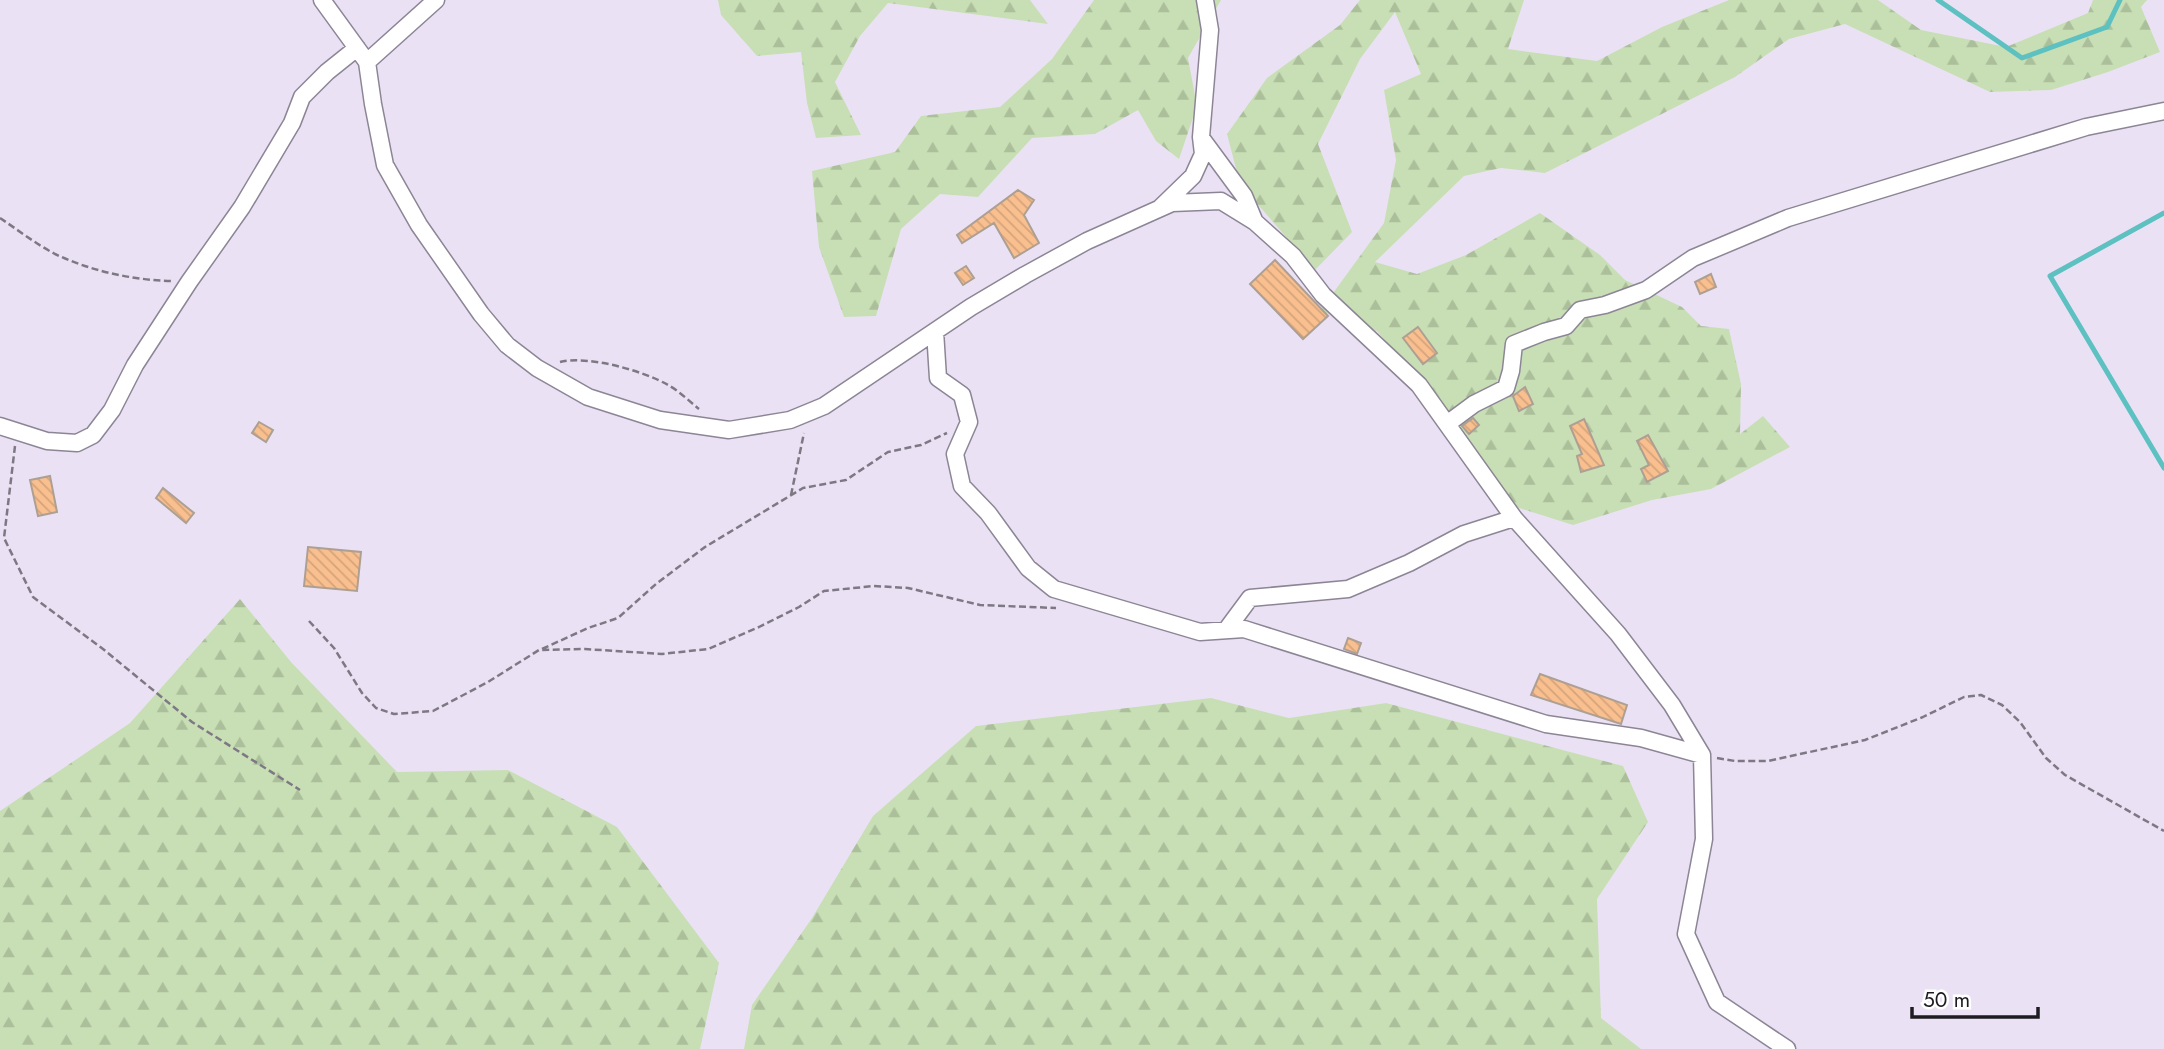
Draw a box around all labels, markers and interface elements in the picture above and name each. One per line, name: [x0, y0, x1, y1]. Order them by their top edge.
scale bar: [1912, 976, 2038, 1020]
text: 50 m: [1923, 985, 1970, 1015]

